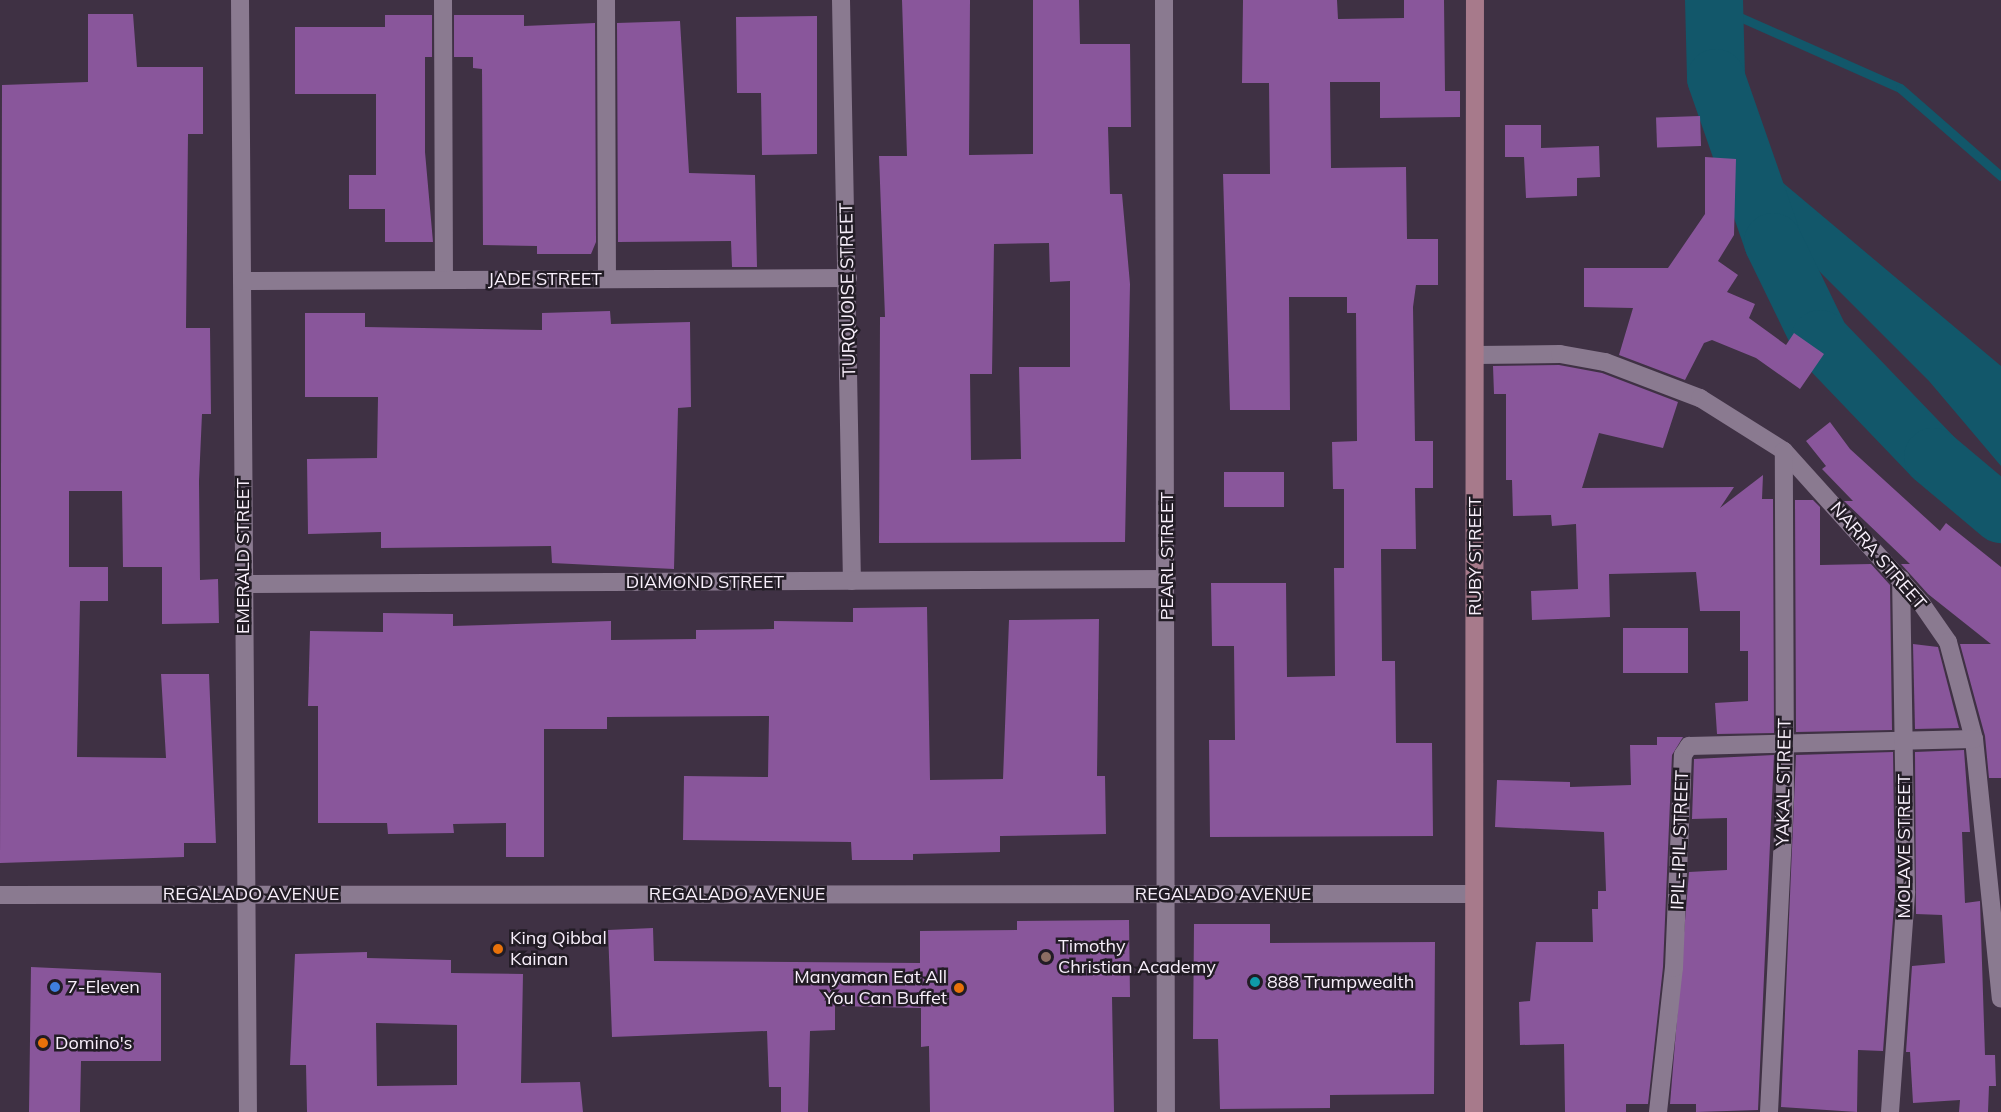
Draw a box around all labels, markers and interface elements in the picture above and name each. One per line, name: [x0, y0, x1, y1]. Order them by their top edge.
street label: TURQUOISE STREET: [836, 203, 860, 377]
street label: JADE STREET: [488, 268, 602, 290]
street label: EMERALD STREET: [232, 478, 254, 634]
street label: PEARL STREET: [1156, 492, 1178, 620]
street label: RUBY STREET: [1464, 496, 1486, 616]
street label: NARRA STREET: [1825, 498, 1931, 614]
street label: DIAMOND STREET: [626, 571, 784, 593]
street label: YAKAL STREET: [1772, 718, 1796, 846]
street label: IPIL-IPIL STREET: [1667, 770, 1693, 910]
street label: MOLAVE STREET: [1893, 774, 1915, 918]
street label: REGALADO AVENUE: [163, 883, 339, 905]
street label: REGALADO AVENUE: [649, 883, 825, 905]
street label: REGALADO AVENUE: [1135, 883, 1311, 905]
place label: King Qibbal Kainan: [510, 928, 607, 970]
place label: Timothy Christian Academy: [1058, 936, 1216, 978]
marker: King Qibbal Kainan: [491, 942, 505, 956]
marker: Timothy Christian Academy: [1039, 950, 1053, 964]
place label: Manyaman Eat All You Can Buffet: [794, 967, 947, 1010]
place label: 888 Trumpwealth: [1267, 971, 1414, 993]
marker: 888 Trumpwealth: [1248, 975, 1262, 989]
place label: 7-Eleven: [67, 976, 140, 998]
marker: 7-Eleven: [48, 980, 62, 994]
marker: Manyaman Eat All You Can Buffet: [952, 981, 966, 995]
place label: Domino's: [55, 1032, 133, 1054]
marker: Domino's: [36, 1036, 50, 1050]

